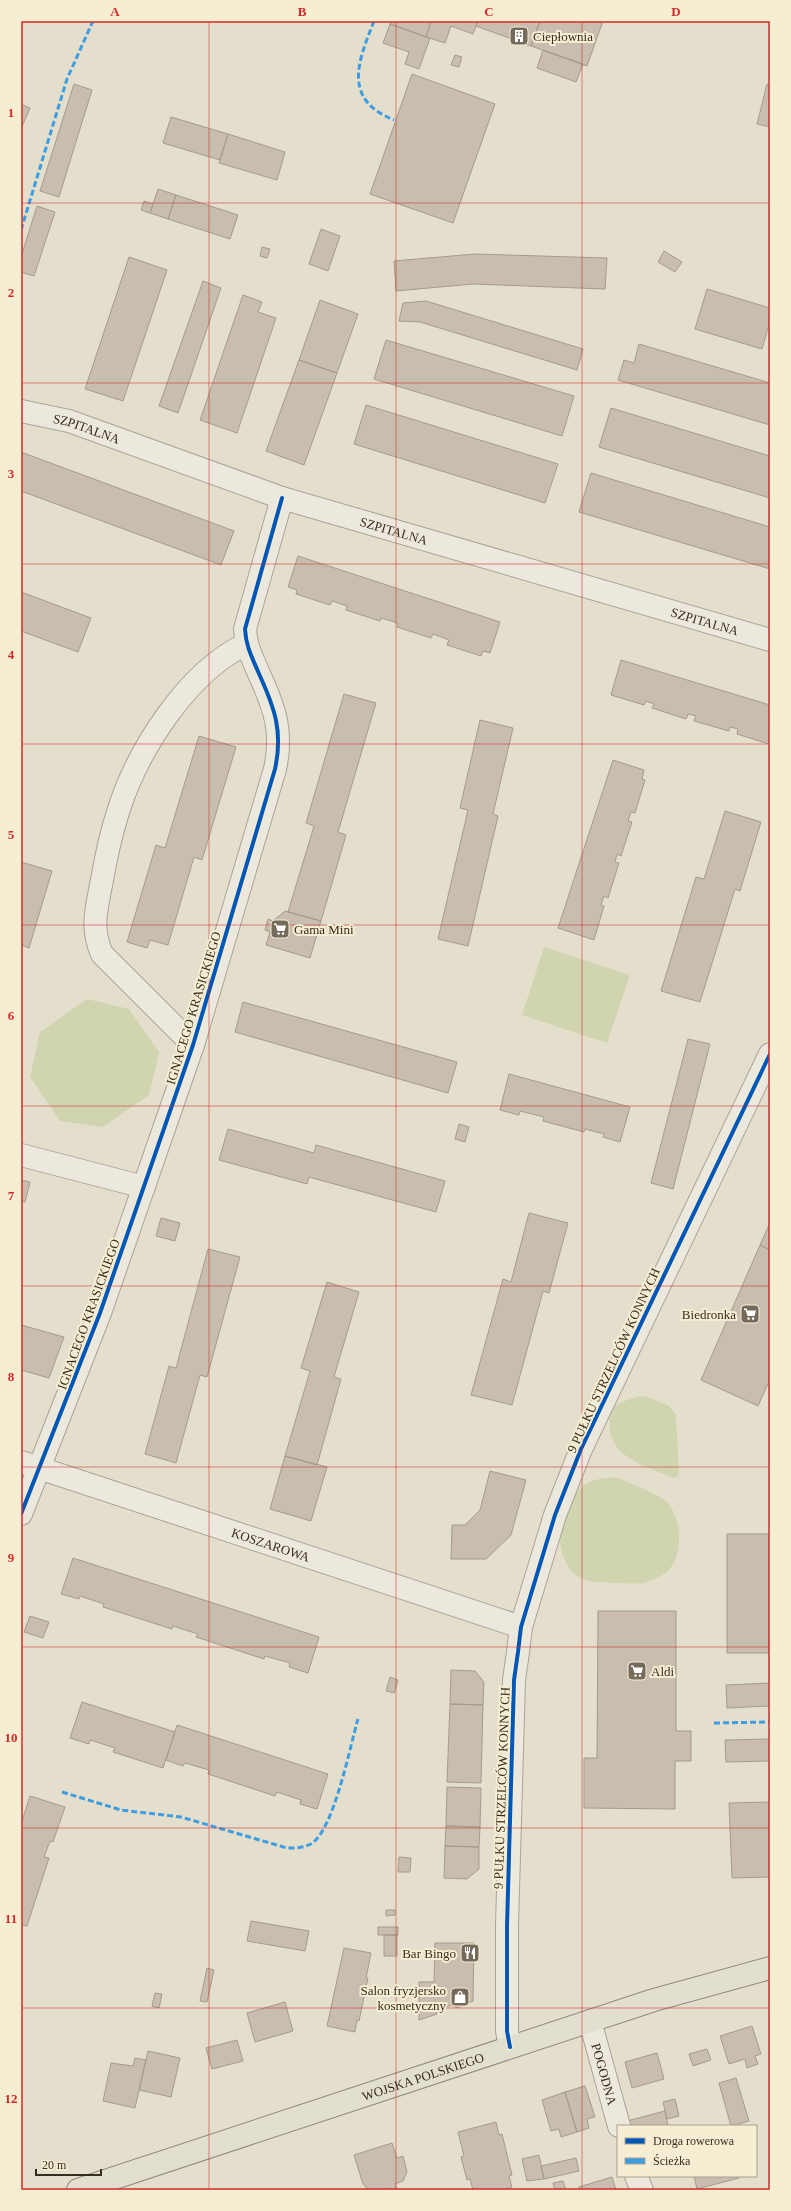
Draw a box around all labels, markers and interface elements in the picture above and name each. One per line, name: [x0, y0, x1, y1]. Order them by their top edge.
text: A: [110, 4, 120, 19]
text: B: [298, 4, 307, 19]
text: C: [484, 4, 494, 19]
text: D: [671, 4, 681, 19]
building icon: Ciepłownia: [508, 25, 530, 47]
place label: Ciepłownia: [533, 29, 593, 44]
text: 1: [8, 105, 14, 120]
text: 2: [8, 285, 14, 300]
street label: SZPITALNA: [52, 411, 123, 447]
text: 3: [8, 466, 15, 481]
street label: SZPITALNA: [358, 514, 430, 548]
street label: SZPITALNA: [669, 605, 741, 639]
text: 4: [8, 647, 15, 662]
text: 5: [8, 827, 15, 842]
supermarket icon: Gama Mini: [269, 918, 291, 940]
place label: Gama Mini: [294, 922, 354, 937]
street label: IGNACEGO KRASICKIEGO: [163, 930, 224, 1086]
text: 6: [8, 1008, 15, 1023]
text: 7: [8, 1188, 15, 1203]
street label: IGNACEGO KRASICKIEGO: [54, 1237, 123, 1392]
street label: 9 PUŁKU STRZELCÓW KONNYCH: [564, 1265, 663, 1455]
supermarket icon: Biedronka: [739, 1303, 761, 1325]
place label: Biedronka: [682, 1307, 736, 1322]
text: 8: [8, 1369, 15, 1384]
street label: KOSZAROWA: [229, 1525, 312, 1565]
text: 9: [8, 1550, 15, 1565]
supermarket icon: Aldi: [626, 1660, 648, 1682]
place label: Aldi: [651, 1664, 675, 1679]
street label: 9 PUŁKU STRZELCÓW KONNYCH: [490, 1687, 513, 1889]
text: 10: [5, 1730, 18, 1745]
text: 11: [5, 1911, 17, 1926]
restaurant icon: Bar Bingo: [459, 1942, 481, 1964]
place label: Bar Bingo: [402, 1946, 456, 1961]
place label: Salon fryzjersko kosmetyczny: [360, 1983, 446, 2013]
shop icon: Salon fryzjersko kosmetyczny: [449, 1986, 471, 2008]
street label: POGODNA: [588, 2042, 620, 2107]
street label: WOJSKA POLSKIEGO: [360, 2050, 486, 2104]
text: 12: [5, 2091, 18, 2106]
legend: [617, 2125, 757, 2177]
text: Droga rowerowa: [653, 2134, 735, 2148]
scale bar: [36, 2151, 101, 2177]
text: Ścieżka: [653, 2154, 691, 2168]
text: 20 m: [42, 2158, 67, 2172]

